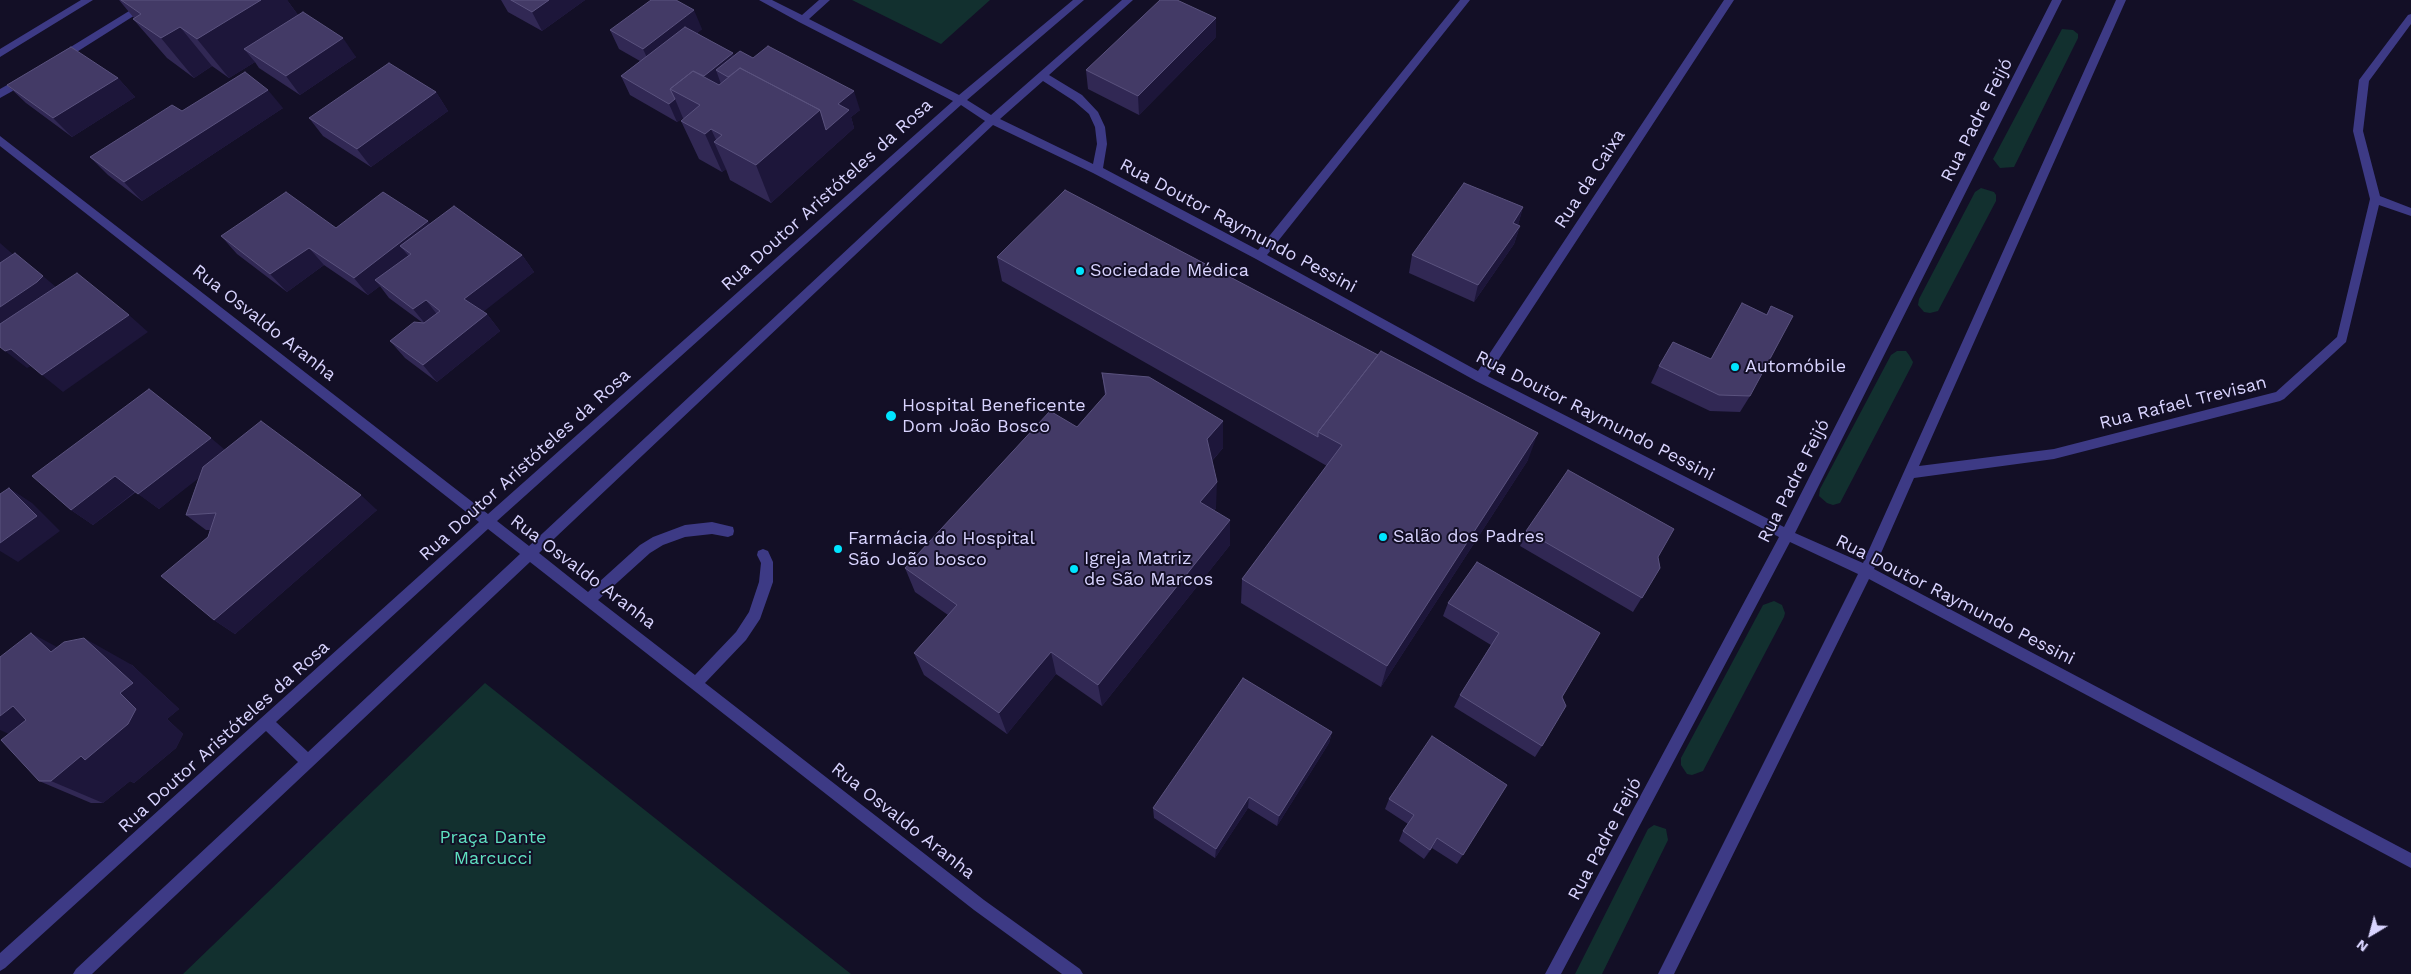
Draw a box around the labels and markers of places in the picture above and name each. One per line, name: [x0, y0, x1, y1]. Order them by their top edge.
place label: Sociedade Médica: [1090, 260, 1249, 282]
marker: Sociedade Médica: [1074, 265, 1086, 277]
place label: Automóbile: [1745, 356, 1846, 378]
marker: Automóbile: [1729, 361, 1741, 373]
place label: Hospital Beneficente Dom João Bosco: [902, 395, 1086, 438]
marker: Hospital Beneficente Dom João Bosco: [884, 409, 898, 423]
place label: Salão dos Padres: [1393, 526, 1544, 548]
place label: Farmácia do Hospital São João bosco: [848, 528, 1035, 570]
marker: Salão dos Padres: [1377, 531, 1389, 543]
marker: Farmácia do Hospital São João bosco: [832, 543, 844, 555]
place label: Igreja Matriz de São Marcos: [1084, 548, 1213, 590]
marker: Igreja Matriz de São Marcos: [1068, 563, 1080, 575]

